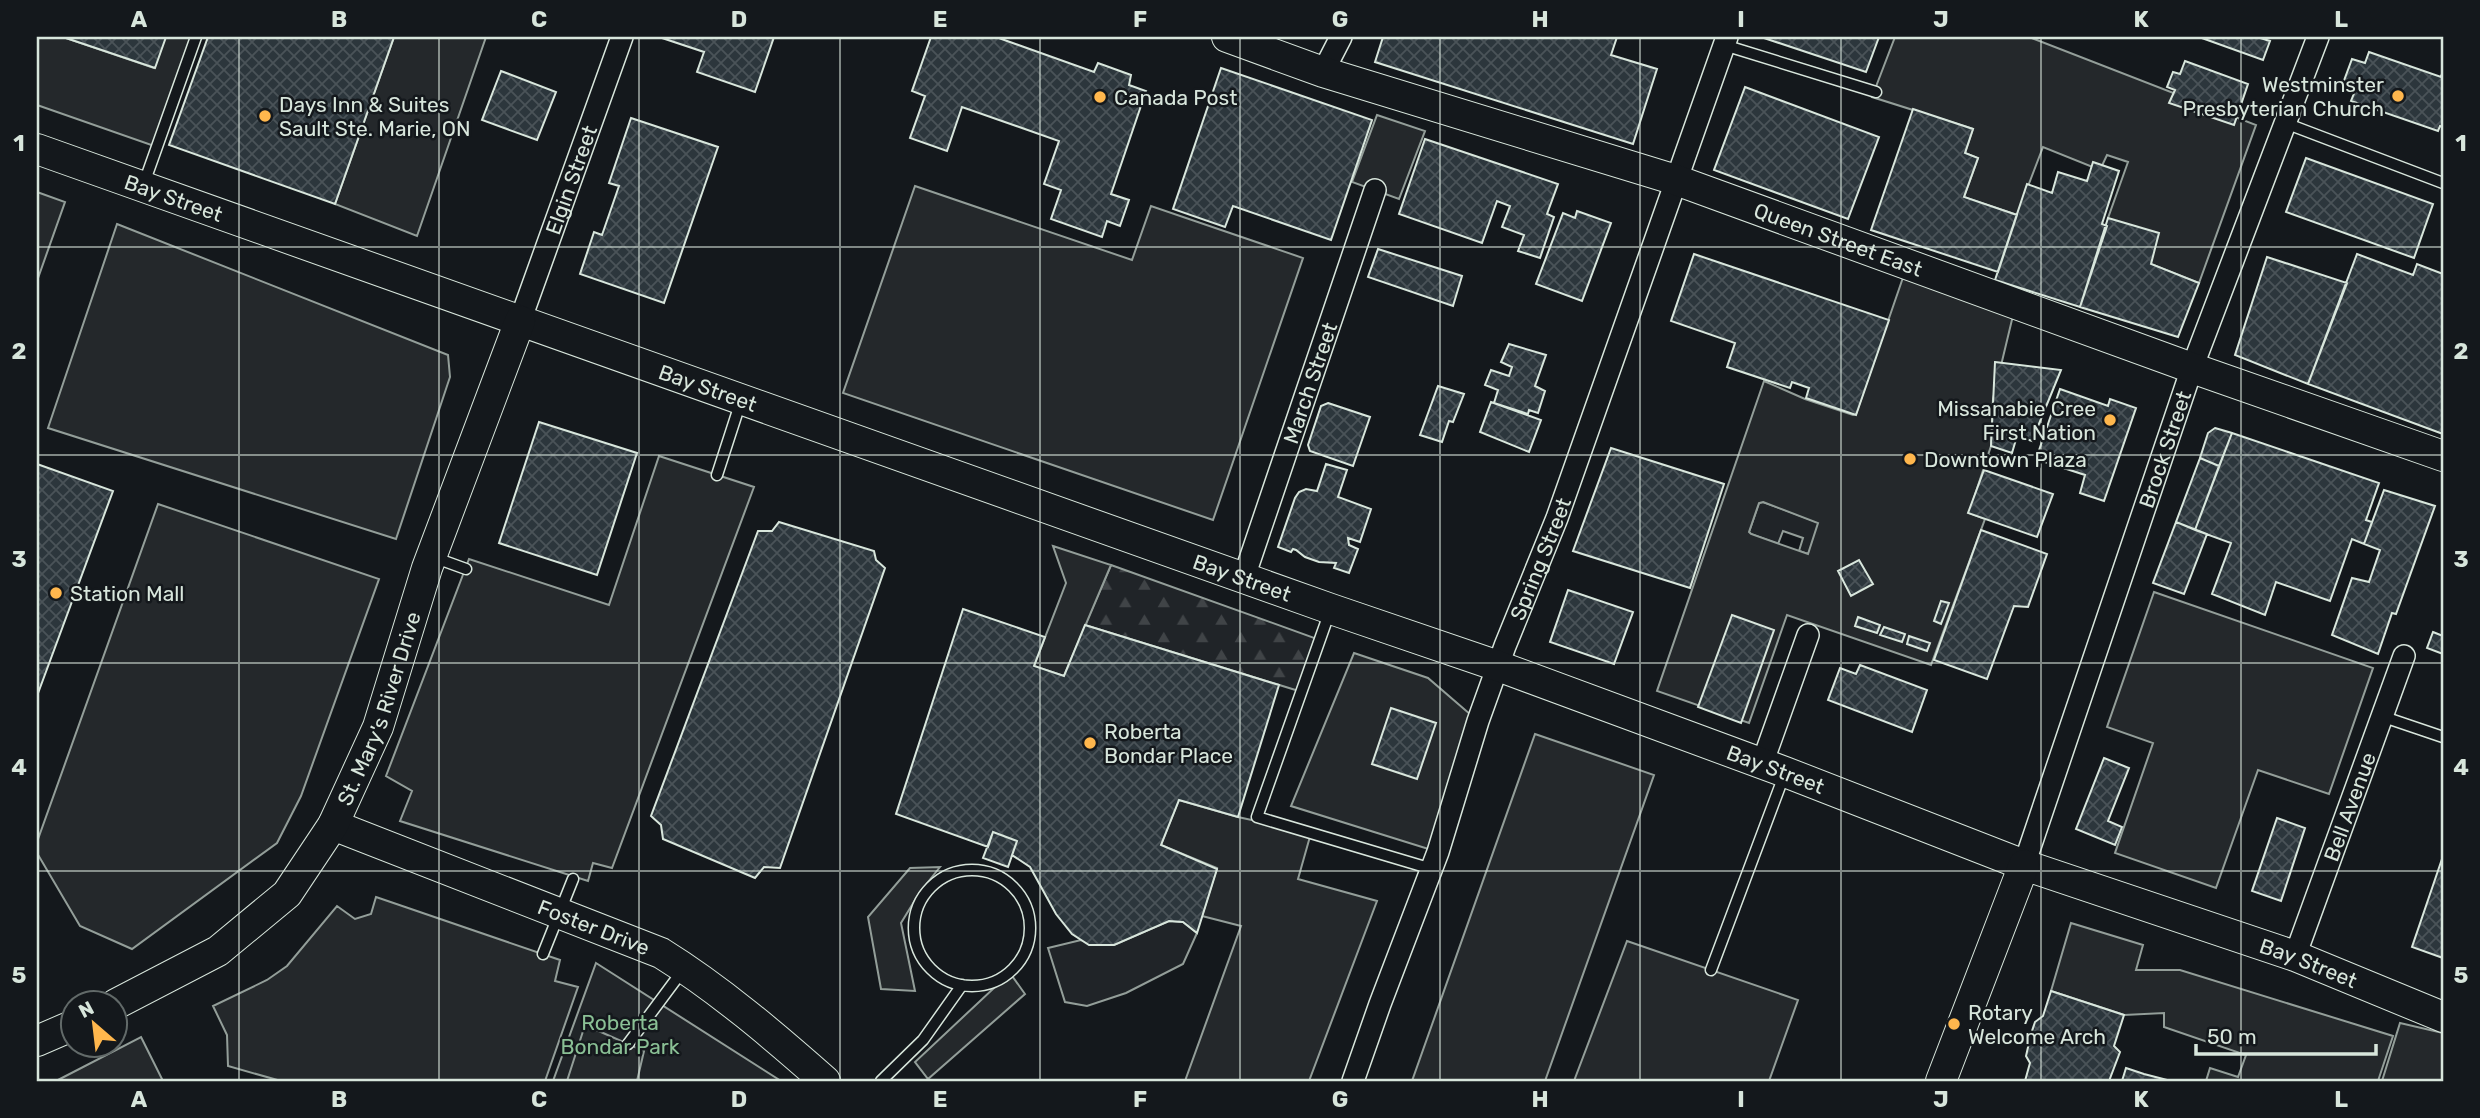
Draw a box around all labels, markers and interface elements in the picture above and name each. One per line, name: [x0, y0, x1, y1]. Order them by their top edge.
text: A: [131, 5, 148, 33]
text: B: [331, 5, 347, 33]
text: C: [531, 5, 547, 33]
text: D: [731, 5, 747, 33]
text: E: [933, 5, 947, 33]
text: F: [1133, 5, 1147, 33]
text: G: [1332, 5, 1348, 33]
text: H: [1531, 5, 1549, 33]
text: I: [1737, 5, 1745, 33]
text: J: [1933, 5, 1949, 33]
text: K: [2133, 5, 2149, 33]
text: L: [2334, 5, 2348, 33]
place label: Westminster Presbyterian Church: [2183, 72, 2384, 121]
place label: Canada Post: [1114, 85, 1237, 110]
marker: Westminster Presbyterian Church: [2390, 88, 2406, 104]
marker: Canada Post: [1092, 89, 1108, 105]
place label: Days Inn & Suites Sault Ste. Marie, ON: [279, 92, 471, 141]
marker: Days Inn & Suites Sault Ste. Marie, ON: [257, 108, 273, 124]
street label: Elgin Street: [540, 122, 602, 238]
text: 1: [13, 129, 25, 157]
text: 1: [2455, 129, 2467, 157]
street label: Bay Street: [121, 169, 226, 226]
street label: Queen Street East: [1751, 197, 1926, 281]
street label: March Street: [1278, 319, 1342, 447]
text: 2: [12, 337, 26, 365]
text: 2: [2454, 337, 2468, 365]
street label: Bay Street: [655, 359, 760, 416]
street label: Brock Street: [2133, 387, 2196, 511]
place label: Missanabie Cree First Nation: [1937, 396, 2096, 445]
marker: Missanabie Cree First Nation: [2102, 412, 2118, 428]
place label: Downtown Plaza: [1924, 447, 2087, 472]
marker: Downtown Plaza: [1902, 451, 1918, 467]
street label: Spring Street: [1504, 494, 1576, 624]
text: 3: [11, 545, 27, 573]
text: 3: [2453, 545, 2469, 573]
street label: Bay Street: [1190, 548, 1295, 606]
place label: Station Mall: [70, 581, 184, 606]
marker: Station Mall: [48, 585, 64, 601]
street label: St. Mary's River Drive: [331, 608, 425, 809]
place label: Roberta Bondar Place: [1104, 719, 1233, 768]
marker: Roberta Bondar Place: [1082, 735, 1098, 751]
street label: Bay Street: [1724, 739, 1828, 799]
street label: Bell Avenue: [2318, 749, 2381, 864]
text: 4: [11, 753, 27, 781]
text: 4: [2453, 753, 2469, 781]
street label: Foster Drive: [534, 894, 653, 960]
street label: Bay Street: [2257, 933, 2361, 993]
text: 5: [12, 961, 27, 989]
text: 5: [2454, 961, 2469, 989]
north arrow: [60, 988, 130, 1058]
text: N: [75, 996, 98, 1023]
place label: Rotary Welcome Arch: [1968, 1000, 2106, 1049]
park label: Roberta Bondar Park: [560, 1010, 680, 1059]
scale bar: [2196, 1013, 2377, 1057]
marker: Rotary Welcome Arch: [1946, 1016, 1962, 1032]
text: 50 m: [2207, 1024, 2257, 1049]
text: A: [131, 1085, 148, 1113]
text: B: [331, 1085, 347, 1113]
text: C: [531, 1085, 547, 1113]
text: D: [731, 1085, 747, 1113]
text: E: [933, 1085, 947, 1113]
text: F: [1133, 1085, 1147, 1113]
text: G: [1332, 1085, 1348, 1113]
text: H: [1531, 1085, 1549, 1113]
text: I: [1737, 1085, 1745, 1113]
text: J: [1933, 1085, 1949, 1113]
text: K: [2133, 1085, 2149, 1113]
text: L: [2334, 1085, 2348, 1113]

